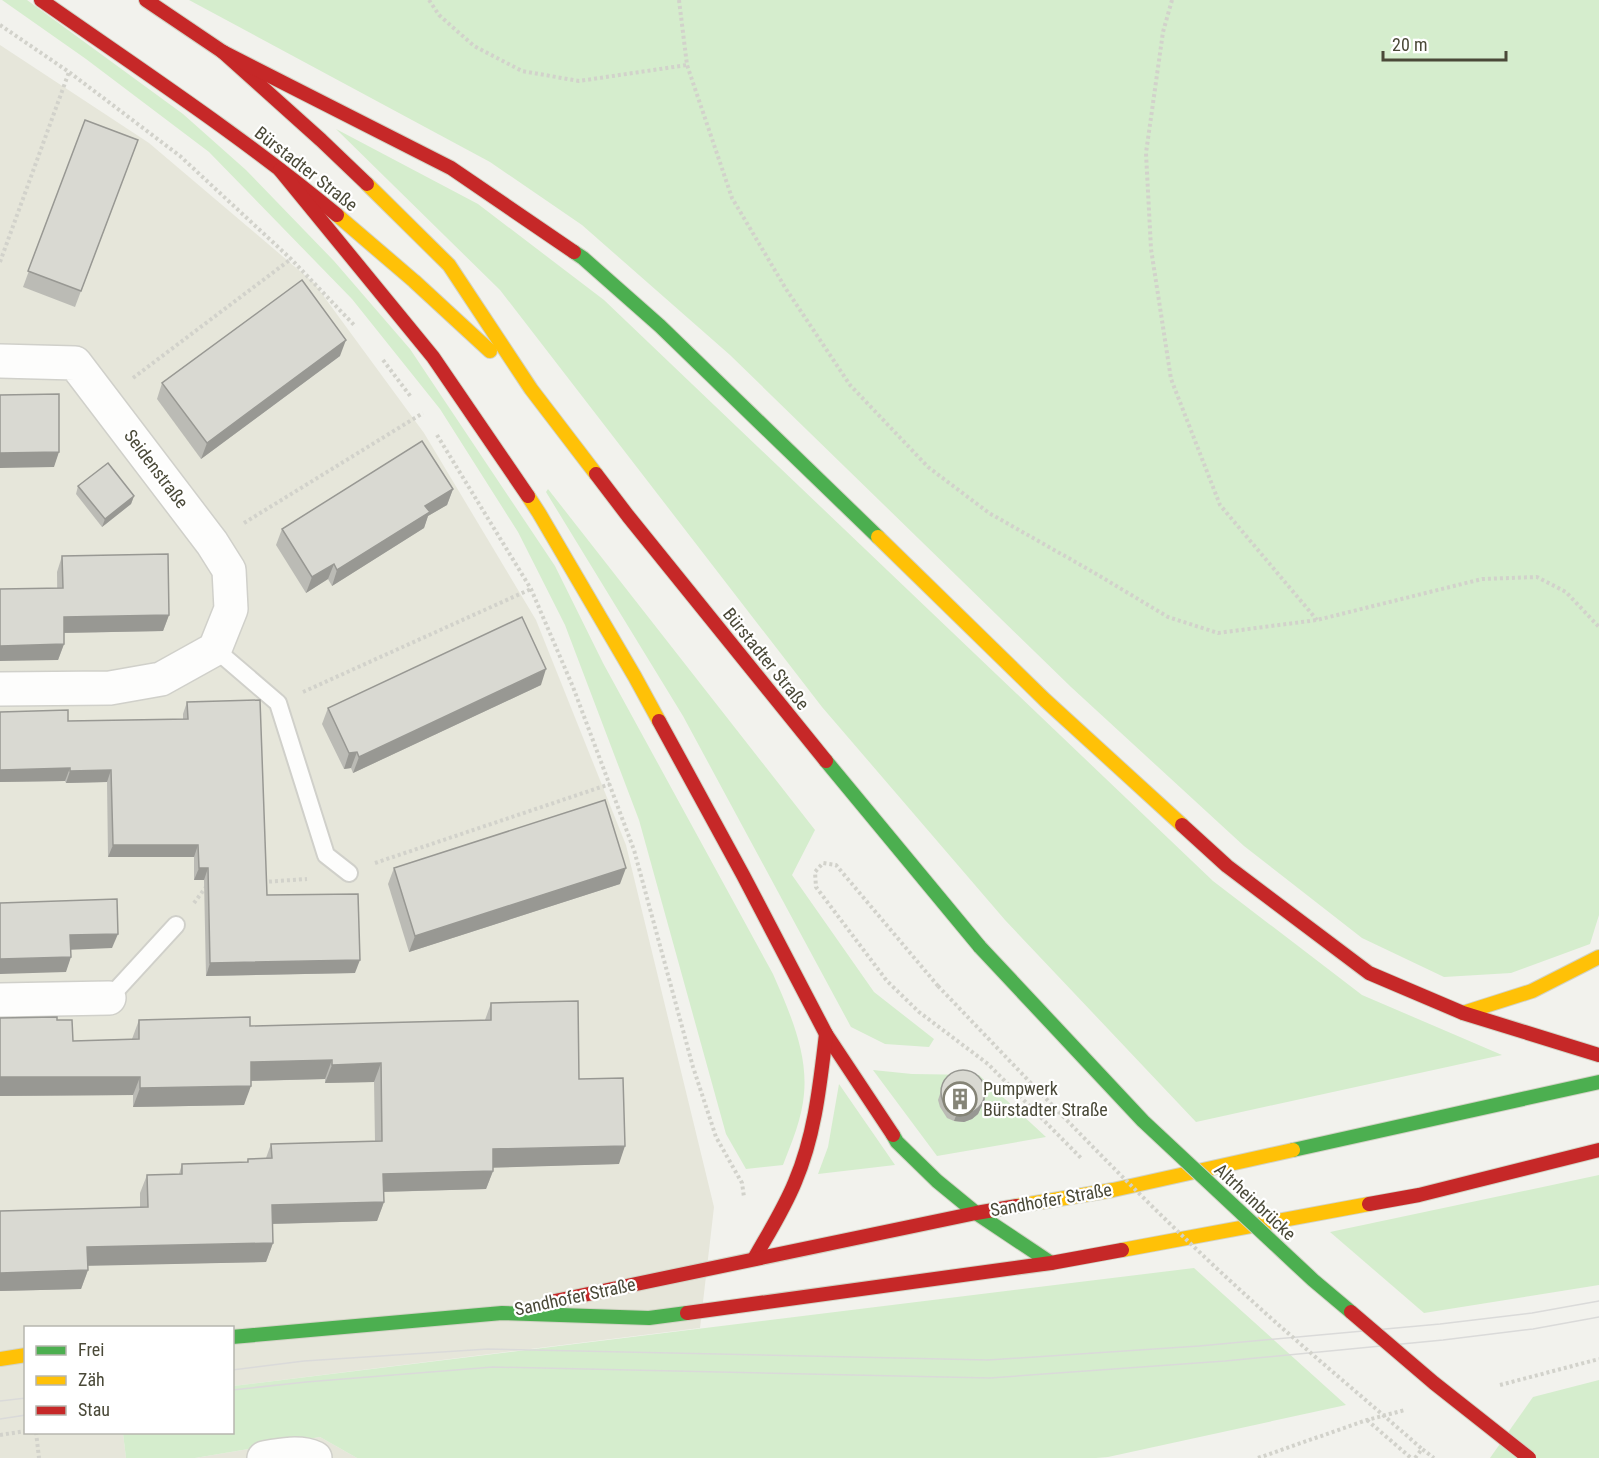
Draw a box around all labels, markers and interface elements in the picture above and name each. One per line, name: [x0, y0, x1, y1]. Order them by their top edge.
scale bar: [1383, 24, 1506, 62]
text: 20 m: [1392, 34, 1427, 55]
street label: Bürstadter Straße: [251, 122, 362, 215]
street label: Seidenstraße: [120, 425, 193, 512]
street label: Bürstadter Straße: [719, 604, 814, 714]
place label: Pumpwerk Bürstadter Straße: [983, 1078, 1108, 1120]
building icon: Pumpwerk Bürstadter Straße: [942, 1081, 978, 1117]
street label: Altrheinbrücke: [1210, 1159, 1300, 1244]
street label: Sandhofer Straße: [988, 1178, 1113, 1221]
street label: Sandhofer Straße: [512, 1273, 637, 1320]
legend: [24, 1326, 234, 1434]
text: Frei: [78, 1339, 104, 1360]
text: Zäh: [78, 1369, 105, 1390]
text: Stau: [78, 1399, 110, 1420]

